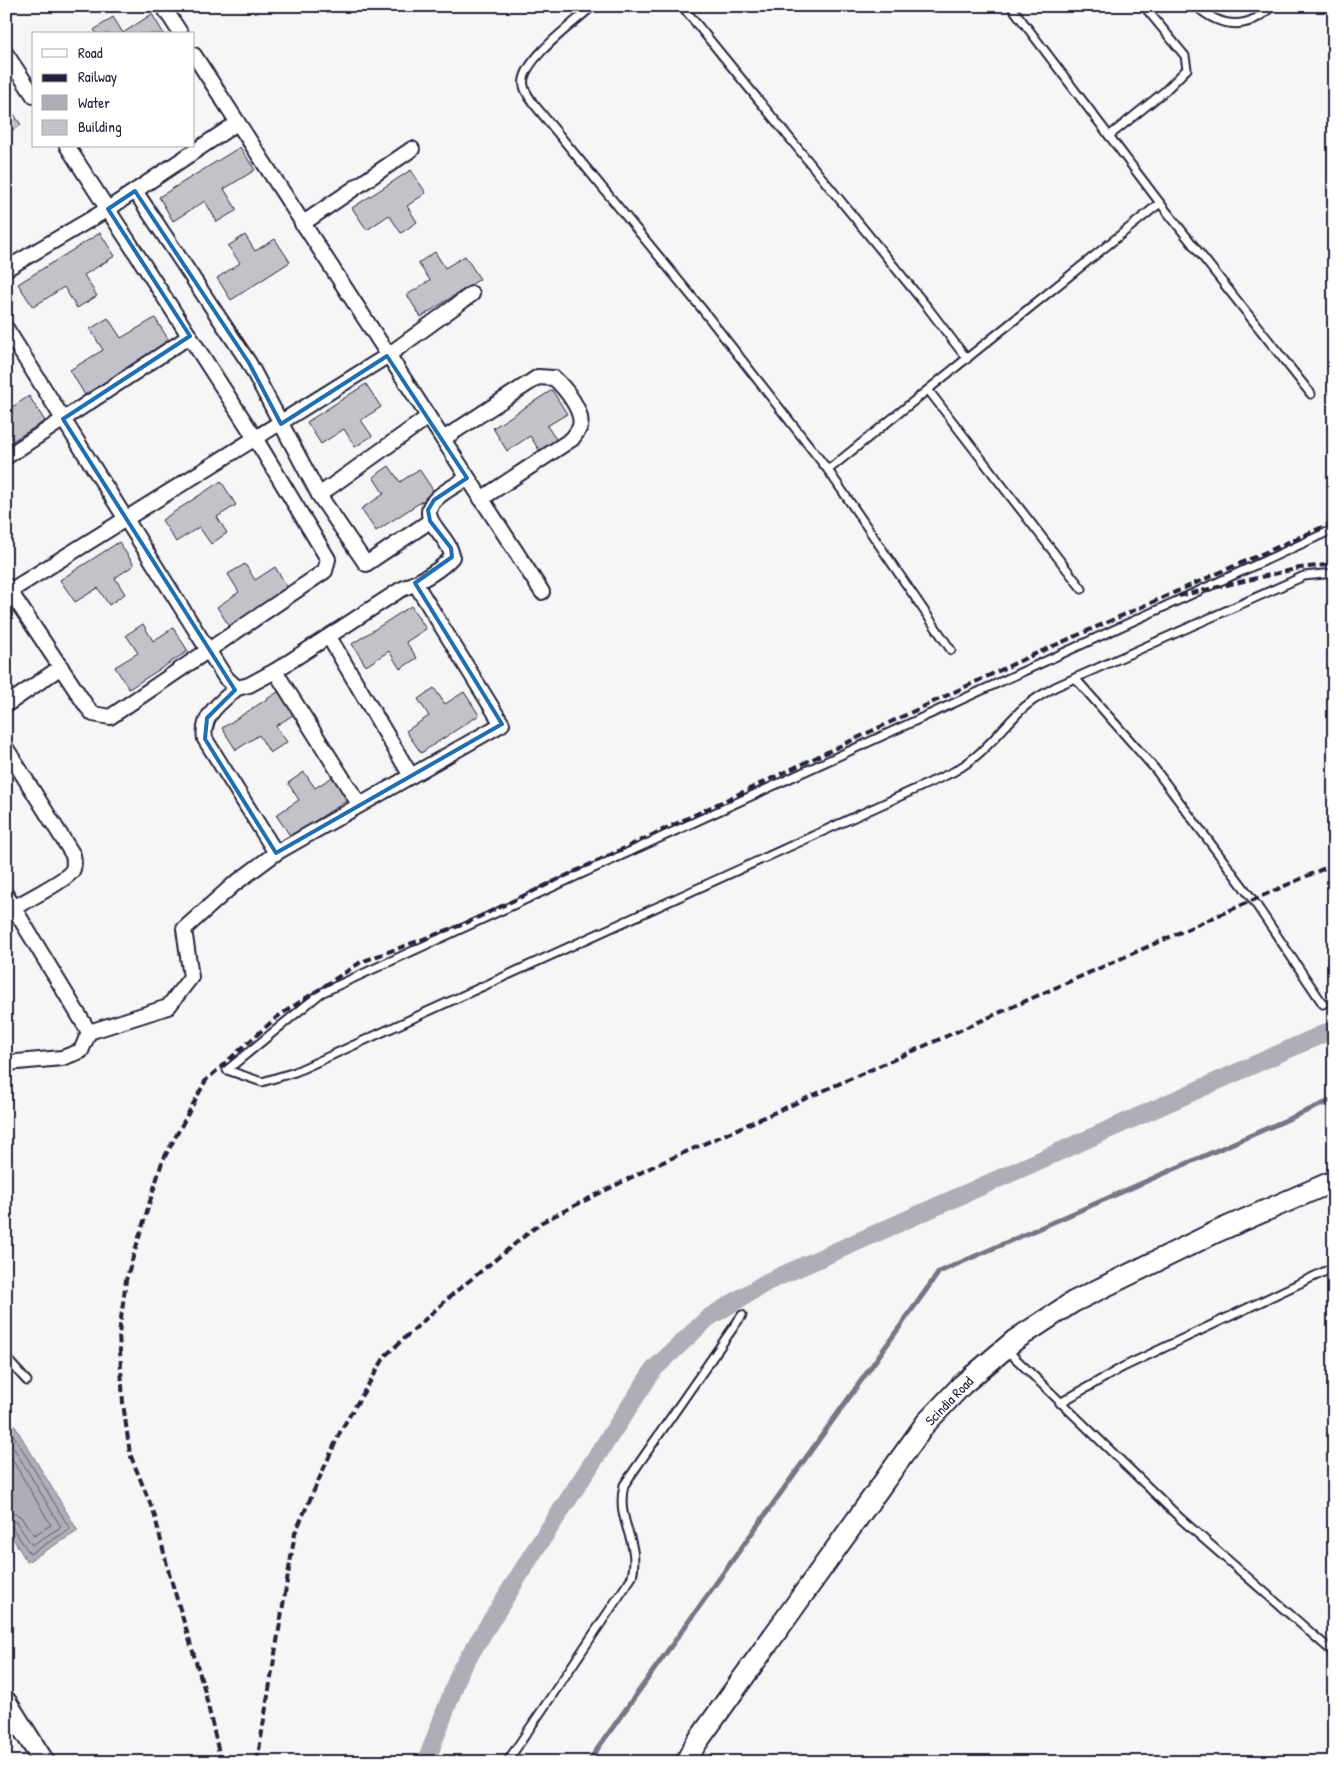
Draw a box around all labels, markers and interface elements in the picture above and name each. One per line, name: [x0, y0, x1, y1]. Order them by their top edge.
legend: [32, 32, 195, 148]
text: Road: [78, 42, 103, 63]
text: Railway: [78, 66, 117, 87]
text: Water: [78, 92, 110, 113]
text: Building: [78, 116, 122, 137]
street label: Scindia Road: [920, 1372, 977, 1429]

